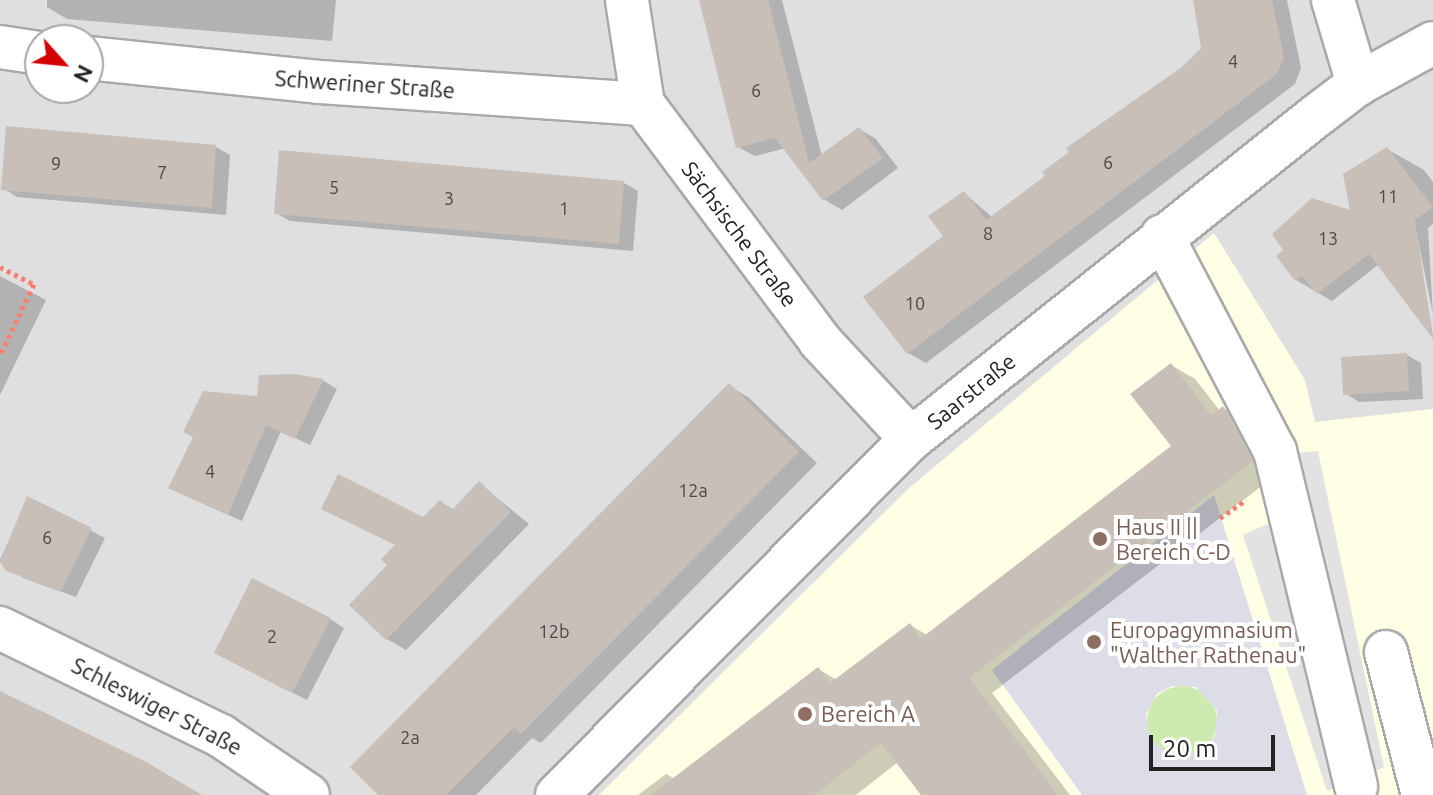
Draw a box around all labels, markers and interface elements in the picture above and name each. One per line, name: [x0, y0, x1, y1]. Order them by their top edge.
north arrow: [24, 24, 104, 104]
house number: 4: [1228, 50, 1238, 72]
text: N: [69, 61, 99, 87]
street label: Schweriner Straße: [274, 65, 456, 103]
house number: 6: [751, 79, 761, 101]
house number: 6: [1103, 151, 1113, 173]
house number: 9: [51, 152, 61, 174]
street label: Sächsische Straße: [677, 156, 803, 312]
house number: 7: [157, 161, 167, 183]
house number: 5: [329, 176, 339, 198]
house number: 11: [1378, 185, 1398, 207]
house number: 3: [444, 187, 454, 209]
house number: 1: [559, 197, 569, 219]
house number: 8: [983, 222, 993, 244]
house number: 13: [1318, 227, 1338, 249]
house number: 10: [905, 292, 925, 314]
street label: Saarstraße: [922, 347, 1020, 435]
house number: 4: [205, 460, 215, 482]
house number: 12a: [678, 479, 708, 501]
place label: Haus II || Bereich C-D: [1116, 513, 1231, 564]
house number: 6: [42, 526, 52, 548]
marker: Haus II || Bereich C-D: [1091, 530, 1109, 548]
place label: Europagymnasium "Walther Rathenau": [1110, 616, 1306, 668]
house number: 12b: [539, 620, 569, 642]
house number: 2: [267, 625, 277, 647]
marker: Europagymnasium "Walther Rathenau": [1085, 633, 1103, 651]
street label: Schleswiger Straße: [67, 652, 247, 760]
place label: Bereich A: [821, 701, 915, 727]
marker: Bereich A: [796, 705, 814, 723]
scale bar: [1153, 719, 1279, 769]
house number: 2a: [400, 726, 420, 748]
text: 20 m: [1163, 735, 1216, 762]

